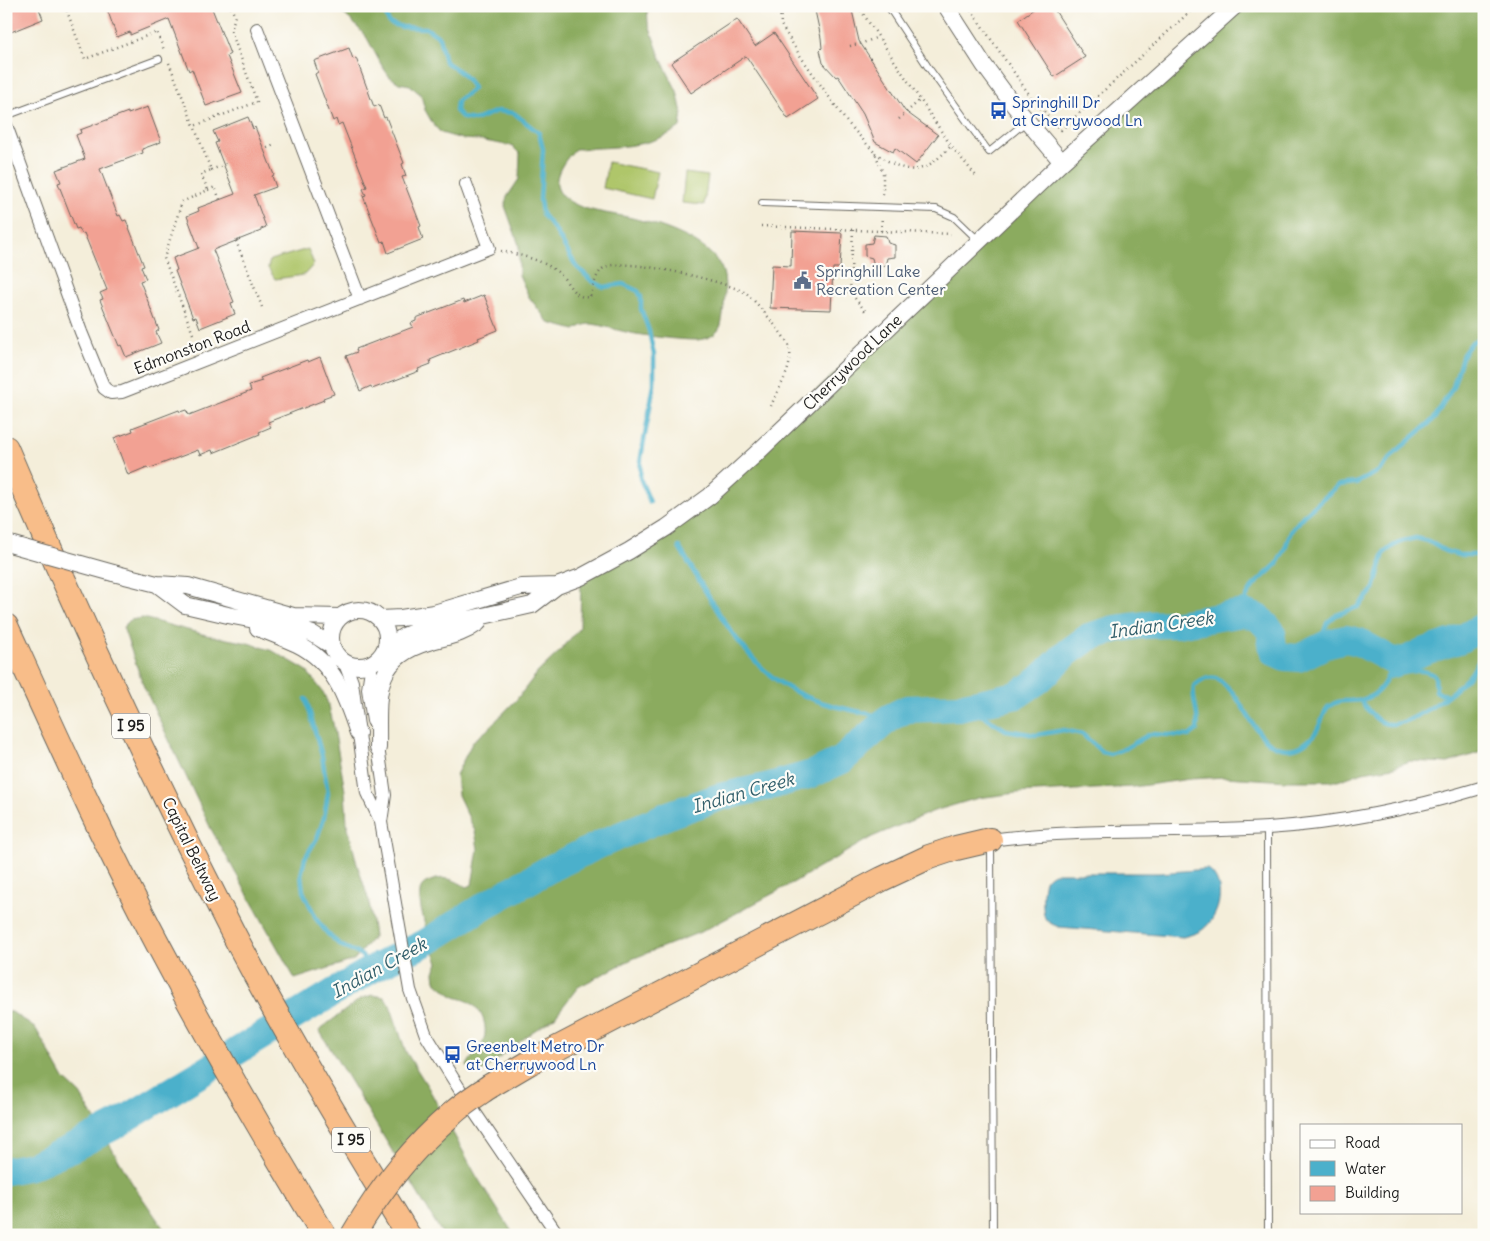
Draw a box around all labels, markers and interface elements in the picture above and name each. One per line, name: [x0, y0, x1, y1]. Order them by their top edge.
place label: Springhill Dr at Cherrywood Ln: [1012, 92, 1143, 130]
bus stop icon: Springhill Dr at Cherrywood Ln: [988, 101, 1008, 121]
place label: Springhill Lake Recreation Center: [816, 261, 946, 299]
public building icon: Springhill Lake Recreation Center: [792, 270, 812, 290]
street label: Cherrywood Lane: [798, 310, 906, 414]
street label: Edmonston Road: [131, 316, 253, 378]
water label: Indian Creek: [1107, 606, 1216, 643]
road number: I 95: [112, 714, 150, 738]
water label: Indian Creek: [689, 767, 798, 818]
street label: Capital Beltway: [158, 794, 226, 904]
water label: Indian Creek: [327, 931, 432, 1003]
place label: Greenbelt Metro Dr at Cherrywood Ln: [466, 1036, 605, 1074]
bus stop icon: Greenbelt Metro Dr at Cherrywood Ln: [442, 1045, 462, 1065]
legend: [1300, 1124, 1462, 1214]
road number: I 95: [332, 1128, 370, 1152]
text: Road: [1345, 1133, 1380, 1152]
text: Water: [1345, 1159, 1386, 1178]
text: Building: [1345, 1183, 1400, 1202]

